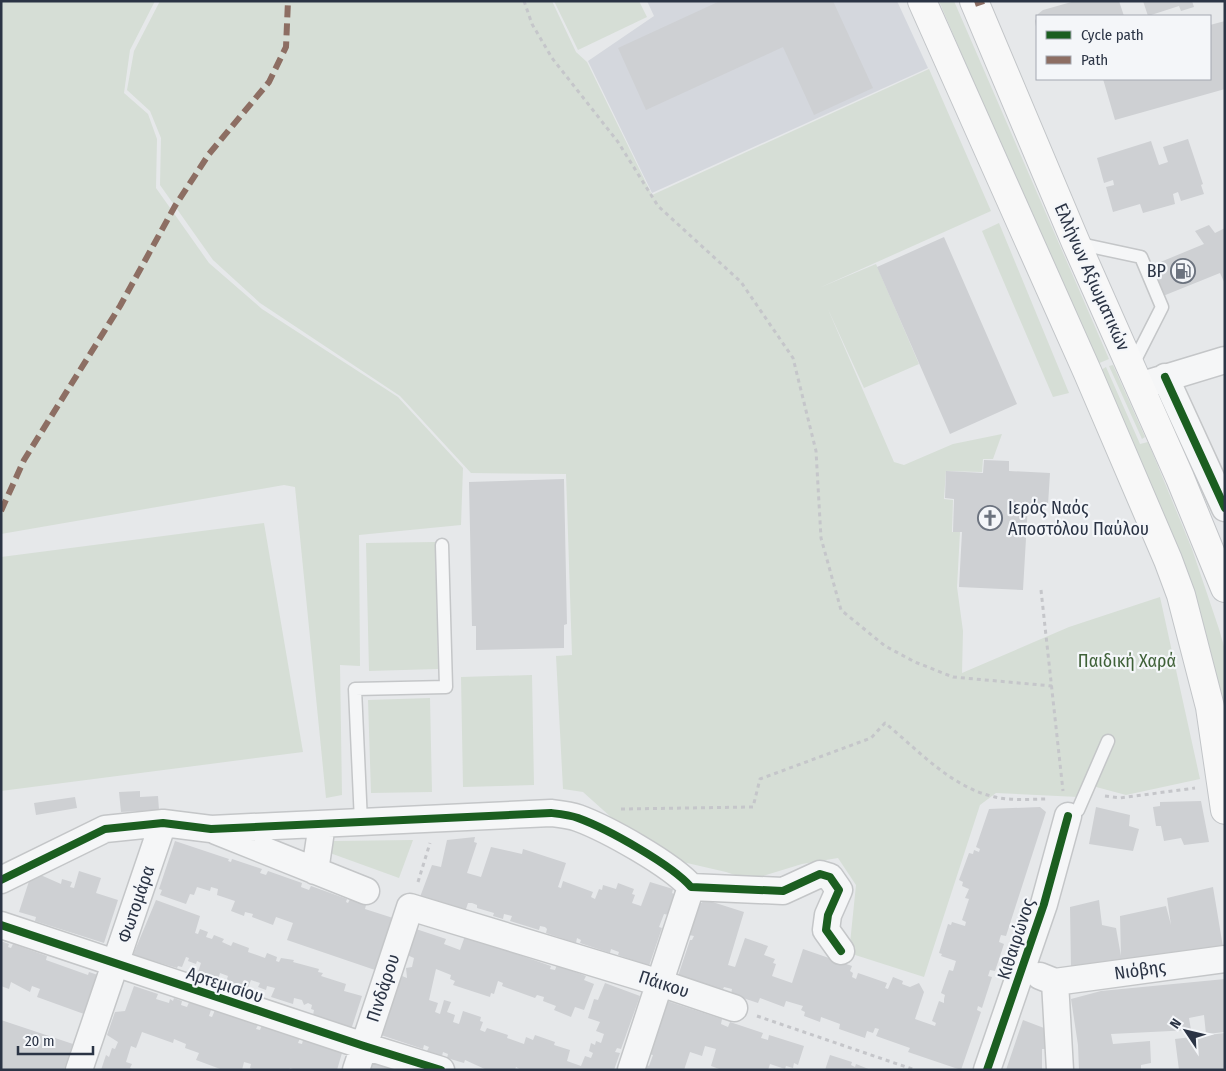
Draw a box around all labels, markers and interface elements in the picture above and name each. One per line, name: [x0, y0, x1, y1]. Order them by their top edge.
legend: [1036, 15, 1211, 80]
text: Cycle path: [1081, 26, 1144, 44]
text: Path: [1081, 51, 1108, 69]
street label: Ελλήνων Αξιωματικών: [1050, 200, 1134, 354]
fuel station icon: BP: [1170, 258, 1196, 284]
place label: BP: [1147, 260, 1166, 282]
place label: Ιερός Ναός Αποστόλου Παύλου: [1008, 497, 1149, 540]
church icon: Ιερός Ναός Αποστόλου Παύλου: [977, 505, 1003, 531]
park label: Παιδική Χαρά: [1078, 650, 1176, 672]
street label: Φωτομάρα: [113, 863, 159, 945]
street label: Κιθαιρώνος: [993, 895, 1040, 982]
street label: Πινδάρου: [362, 951, 404, 1025]
street label: Νιόβης: [1113, 955, 1168, 984]
street label: Αρτεμισίου: [184, 962, 266, 1008]
street label: Πάικου: [636, 965, 692, 1003]
north arrow: [1161, 1006, 1211, 1056]
text: N: [1166, 1016, 1185, 1032]
scale bar: [18, 1024, 92, 1056]
text: 20 m: [25, 1032, 55, 1050]

